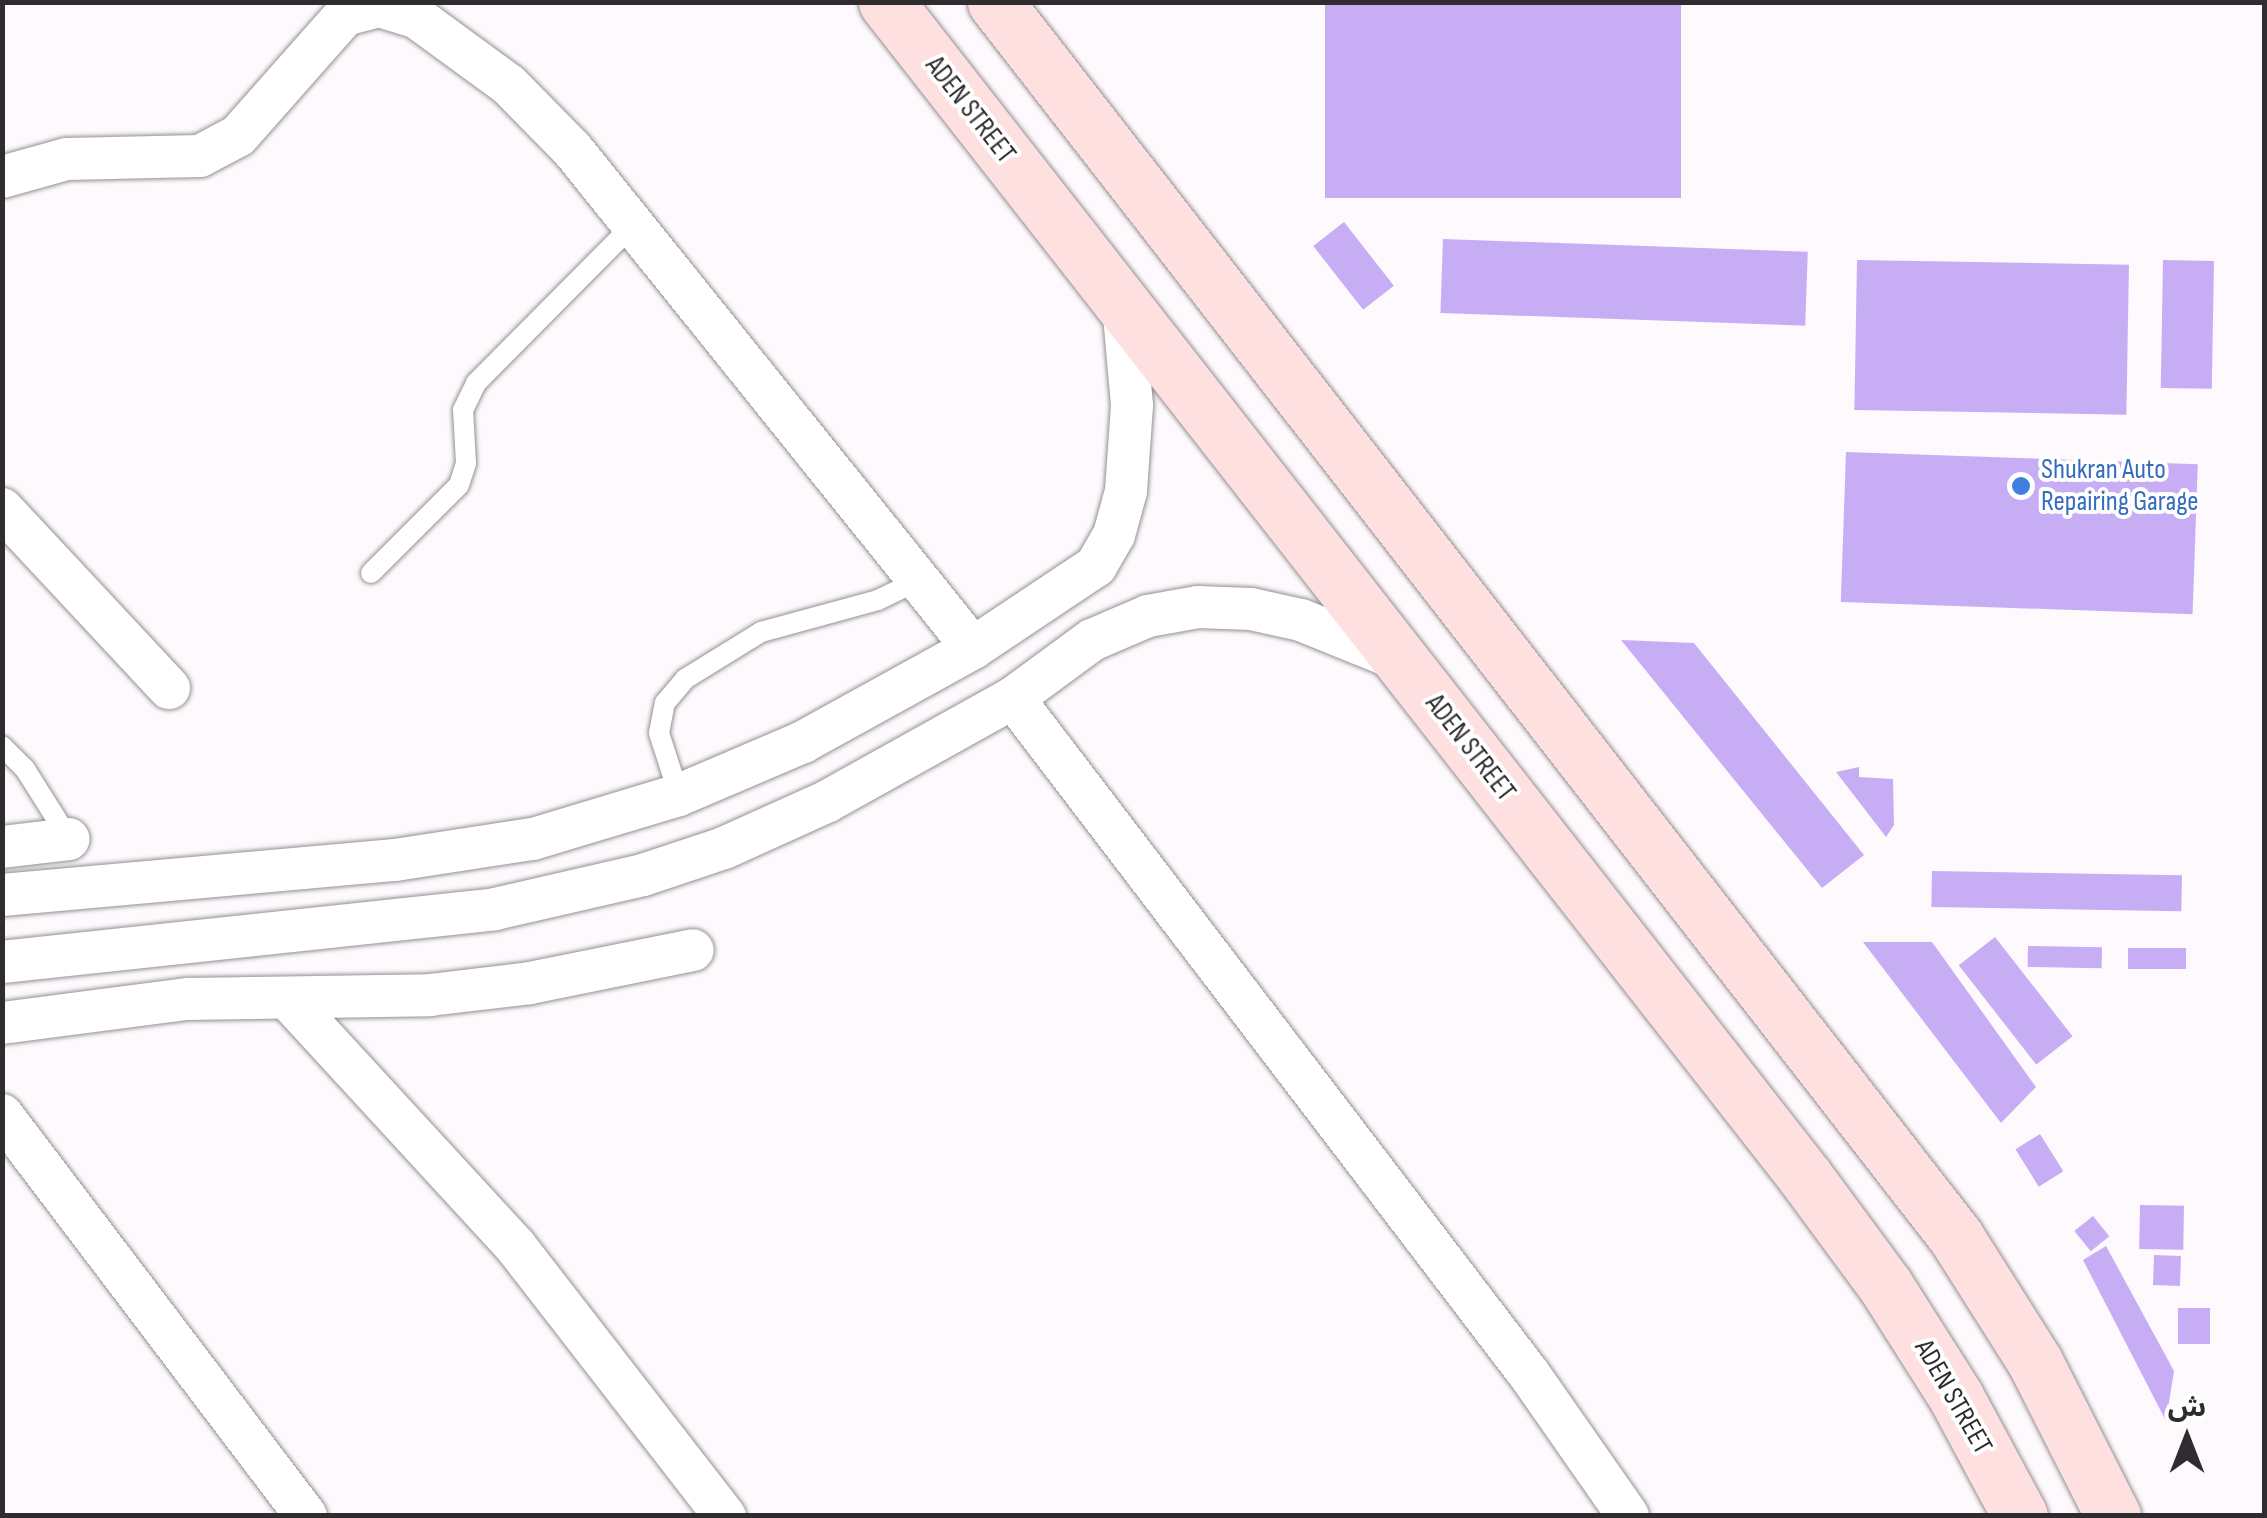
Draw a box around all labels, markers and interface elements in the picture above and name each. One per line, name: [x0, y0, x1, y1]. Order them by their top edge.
street label: ADEN STREET: [918, 50, 1022, 170]
place label: Shukran Auto Repairing Garage: [2041, 453, 2199, 519]
marker: Shukran Auto Repairing Garage: [2010, 475, 2032, 497]
street label: ADEN STREET: [1418, 688, 1522, 808]
street label: ADEN STREET: [1907, 1334, 1999, 1460]
north arrow: [2137, 1388, 2237, 1488]
text: ش: [2168, 1391, 2206, 1424]

